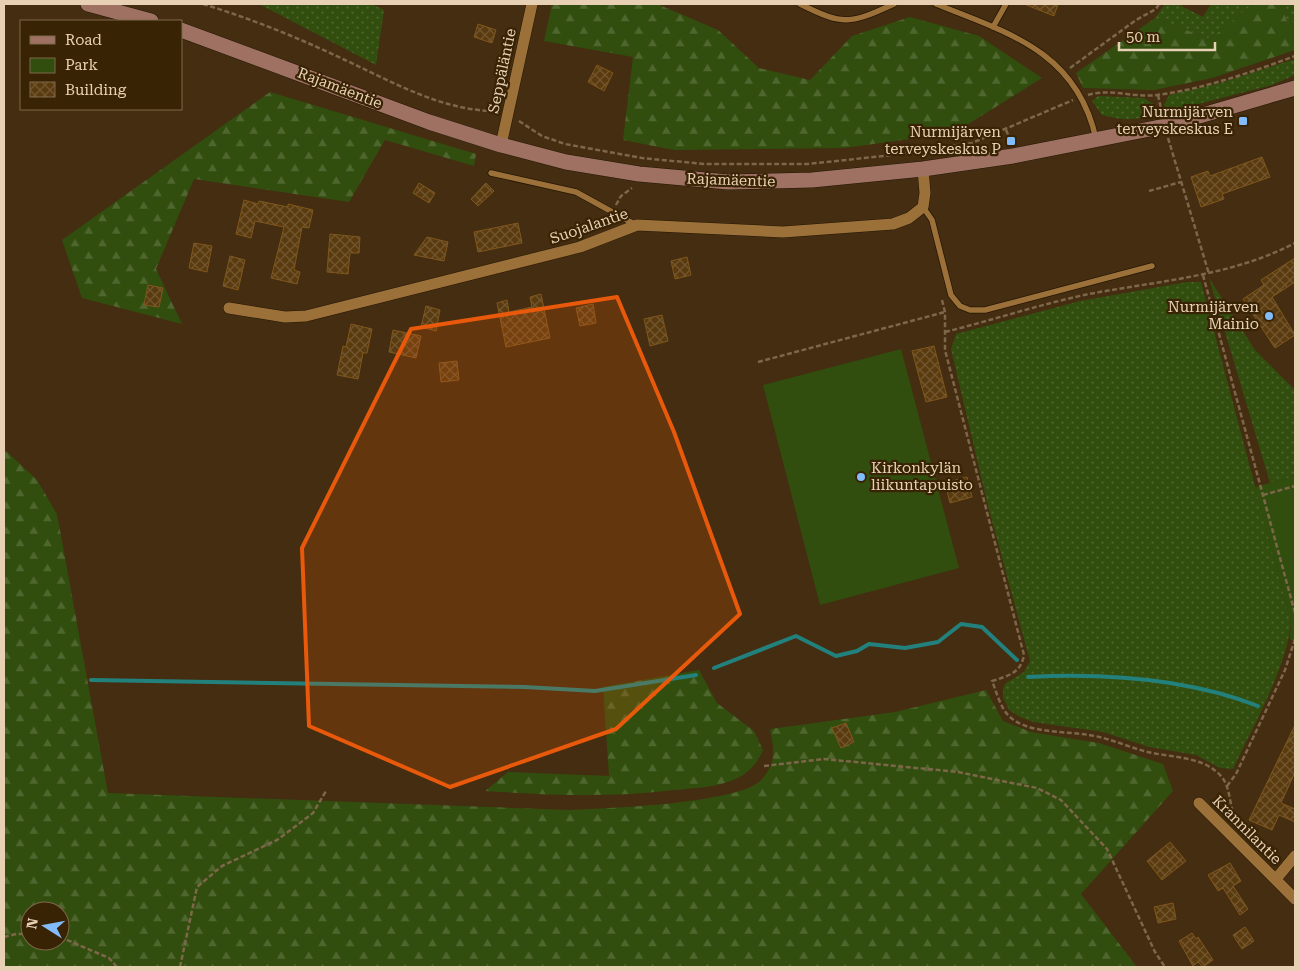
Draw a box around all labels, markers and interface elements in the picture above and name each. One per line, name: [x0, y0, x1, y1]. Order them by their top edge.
legend: [20, 20, 182, 110]
scale bar: [1119, 20, 1215, 52]
street label: Seppäläntie: [484, 27, 520, 115]
text: 50 m: [1126, 28, 1161, 46]
text: Road: [65, 31, 102, 49]
text: Park: [65, 56, 99, 74]
street label: Rajamäentie: [295, 64, 385, 112]
text: Building: [65, 81, 127, 99]
place label: Nurmijärven terveyskeskus E: [1117, 103, 1233, 138]
marker: Nurmijärven terveyskeskus E: [1237, 115, 1249, 127]
place label: Nurmijärven terveyskeskus P: [885, 123, 1001, 158]
marker: Nurmijärven terveyskeskus P: [1005, 135, 1017, 147]
street label: Rajamäentie: [686, 169, 776, 191]
street label: Suojalantie: [548, 204, 630, 248]
place label: Nurmijärven Mainio: [1168, 298, 1259, 333]
marker: Nurmijärven Mainio: [1263, 310, 1275, 322]
place label: Kirkonkylän liikuntapuisto: [871, 459, 973, 494]
marker: Kirkonkylän liikuntapuisto: [855, 471, 867, 483]
street label: Krannilantie: [1209, 792, 1285, 868]
north arrow: [20, 901, 70, 951]
text: N: [23, 916, 41, 930]

